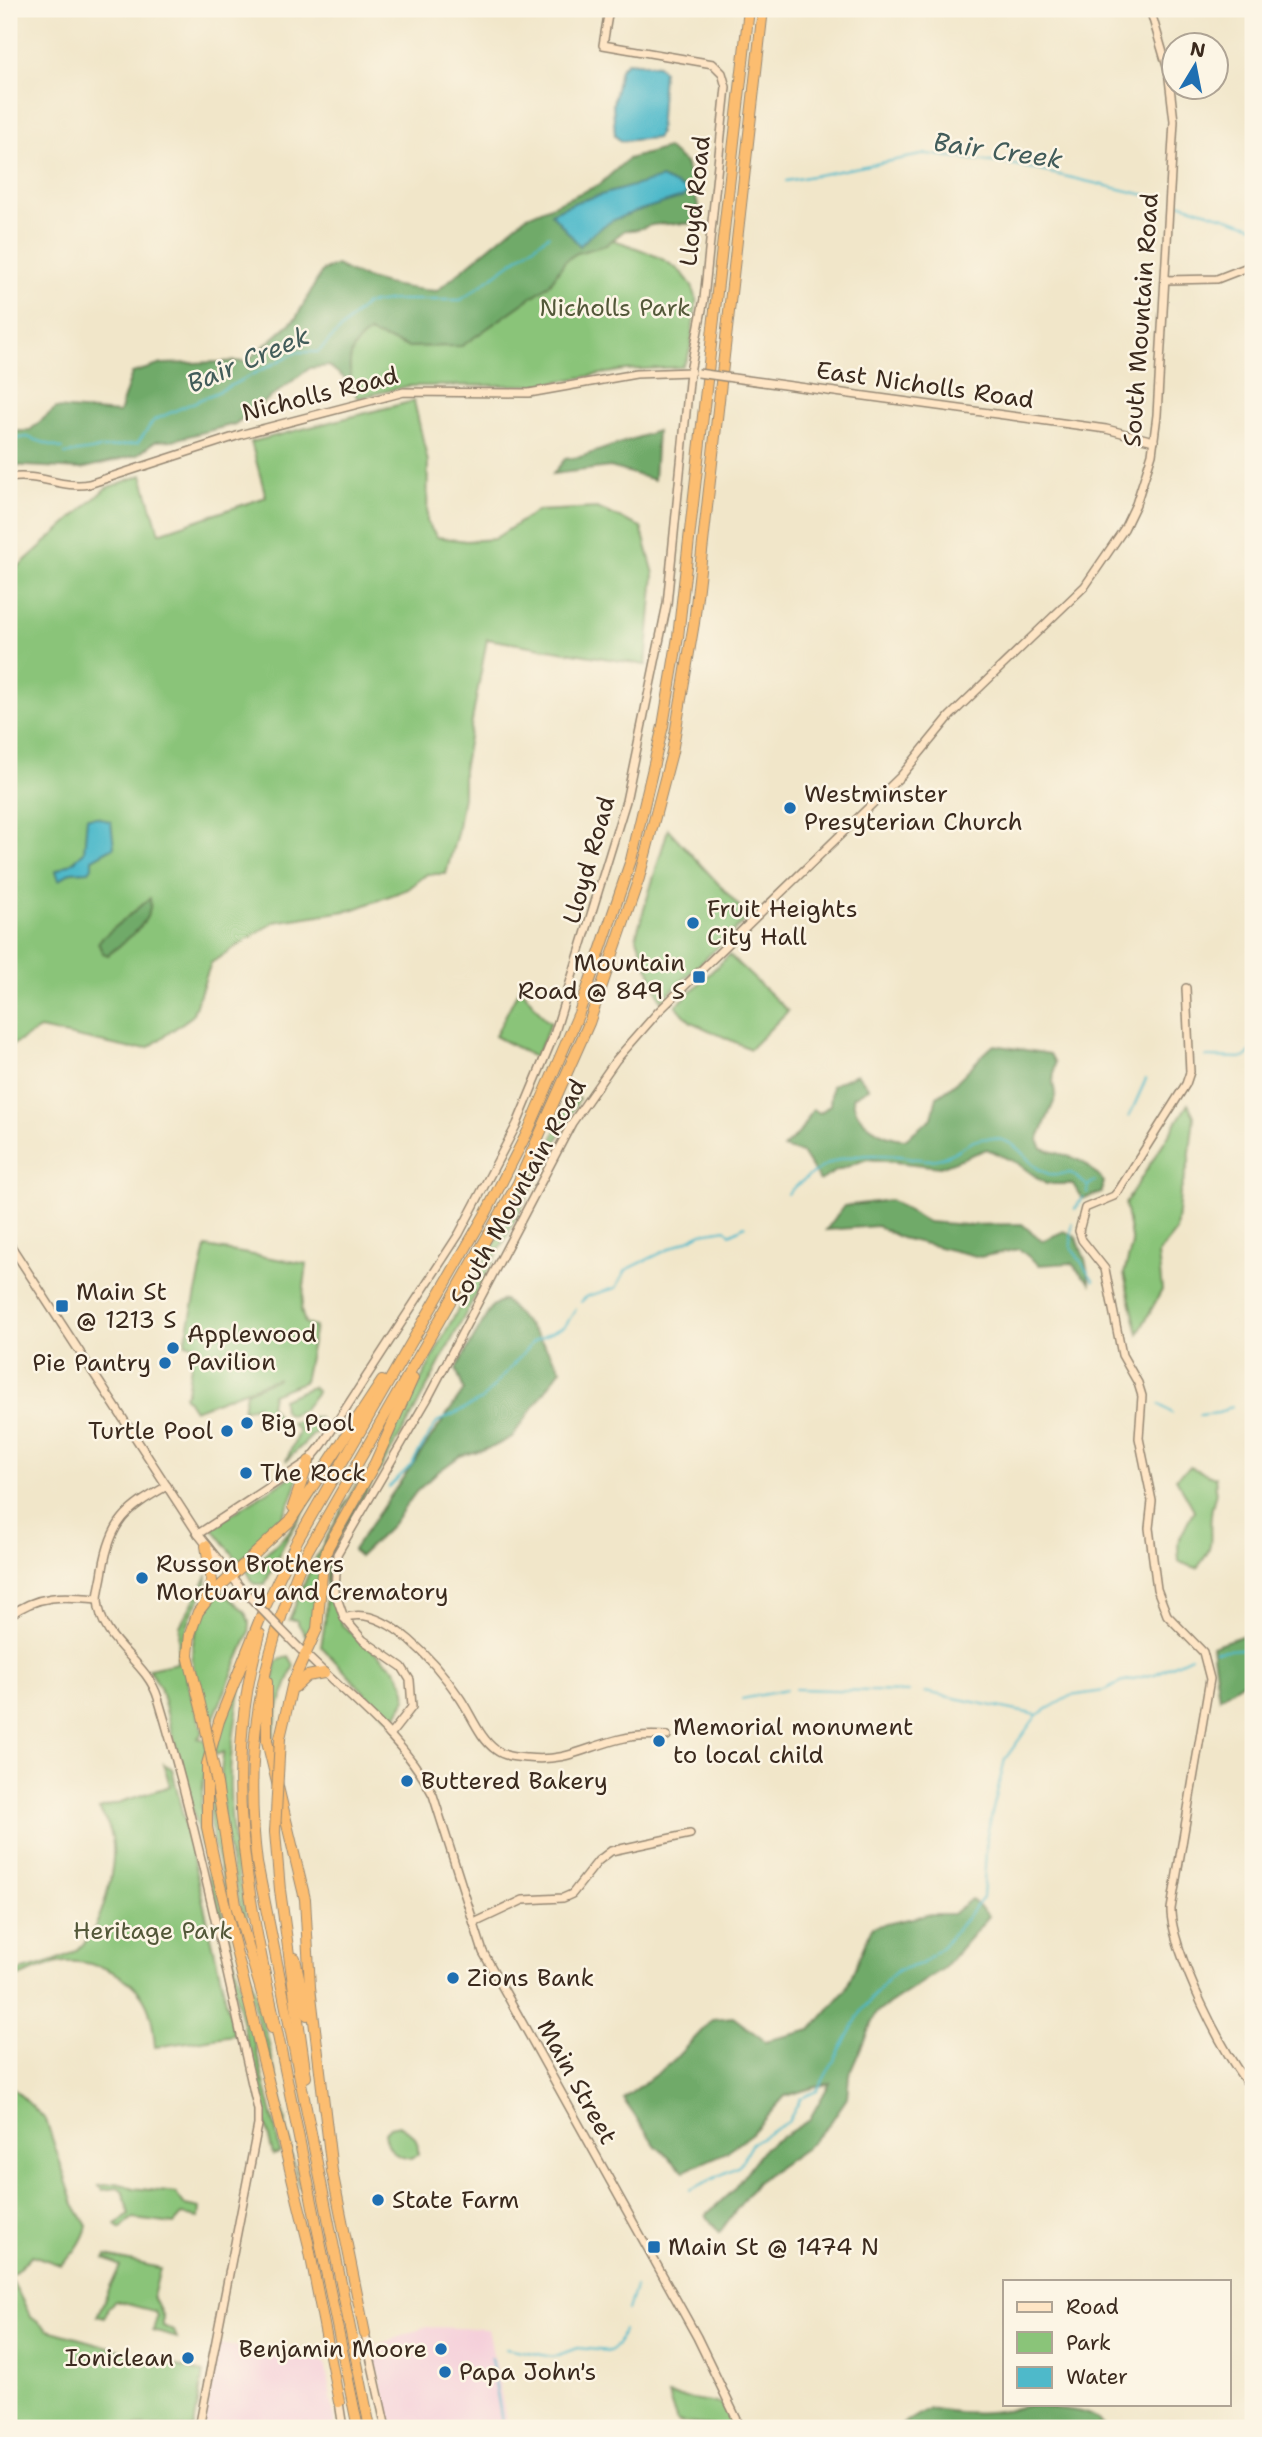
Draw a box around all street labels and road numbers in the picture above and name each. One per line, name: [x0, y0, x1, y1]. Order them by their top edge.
street label: Lloyd Road: [672, 134, 718, 268]
street label: South Mountain Road: [1116, 192, 1166, 448]
street label: East Nicholls Road: [814, 354, 1036, 416]
street label: Nicholls Road: [238, 359, 402, 429]
street label: Lloyd Road: [556, 793, 622, 927]
street label: South Mountain Road: [442, 1073, 594, 1311]
street label: Main Street: [530, 2014, 624, 2150]

